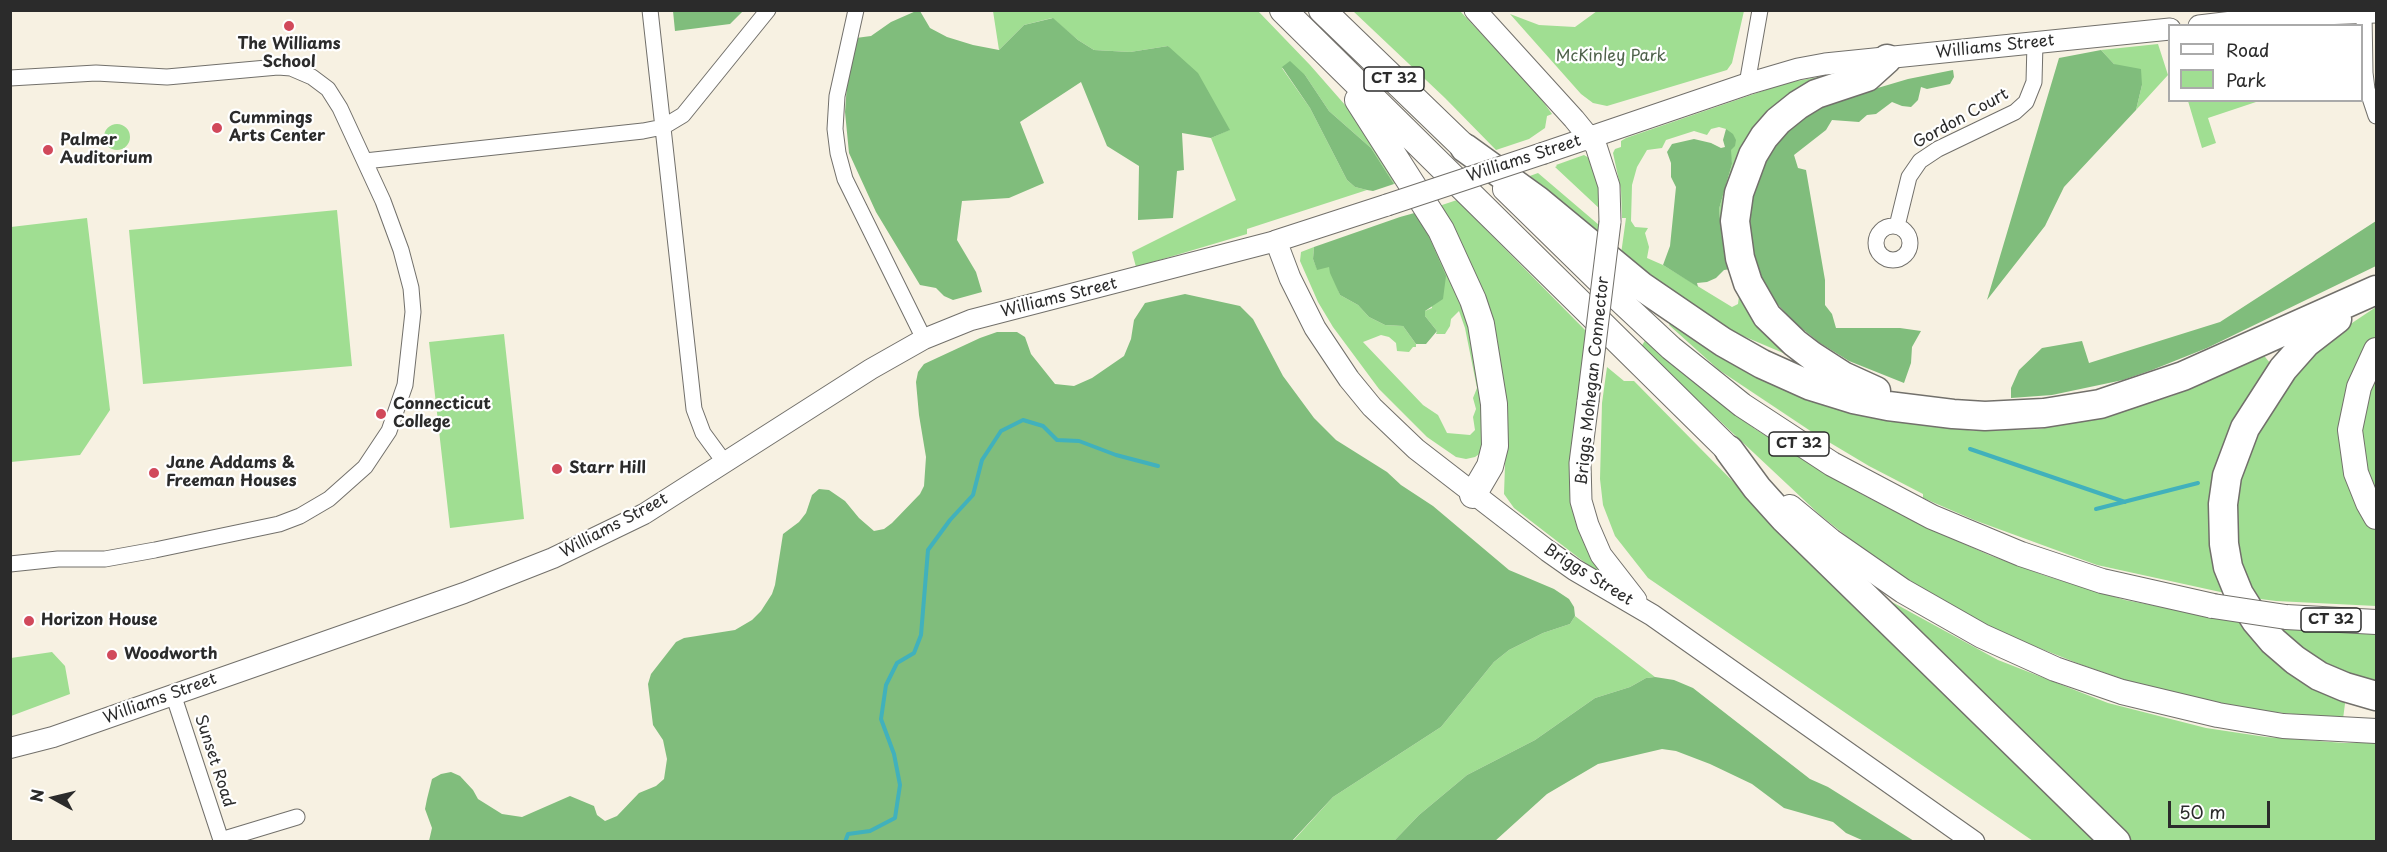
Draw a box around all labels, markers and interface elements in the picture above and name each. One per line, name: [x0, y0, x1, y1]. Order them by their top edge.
marker: The Williams School: [282, 19, 296, 33]
legend: [2168, 24, 2363, 102]
street label: Williams Street: [1935, 31, 2055, 63]
place label: The Williams School: [237, 35, 341, 73]
text: Road: [2226, 36, 2270, 63]
park label: McKinley Park: [1556, 47, 1666, 67]
text: Park: [2226, 66, 2266, 93]
road number: CT 32: [1364, 67, 1424, 91]
street label: Gordon Court: [1910, 85, 2012, 153]
place label: Cummings Arts Center: [229, 109, 325, 147]
marker: Cummings Arts Center: [210, 121, 224, 135]
place label: Palmer Auditorium: [60, 131, 153, 169]
street label: Williams Street: [1464, 131, 1584, 187]
marker: Palmer Auditorium: [41, 143, 55, 157]
street label: Williams Street: [999, 274, 1119, 322]
street label: Briggs Mohegan Connector: [1572, 276, 1614, 486]
place label: Connecticut College: [393, 395, 491, 433]
marker: Connecticut College: [374, 407, 388, 421]
road number: CT 32: [1769, 432, 1829, 456]
place label: Jane Addams & Freeman Houses: [166, 454, 297, 492]
place label: Starr Hill: [569, 459, 646, 479]
marker: Starr Hill: [550, 462, 564, 476]
marker: Jane Addams & Freeman Houses: [147, 466, 161, 480]
street label: Williams Street: [557, 490, 671, 562]
street label: Briggs Street: [1540, 540, 1636, 610]
road number: CT 32: [2301, 608, 2361, 632]
place label: Horizon House: [41, 611, 157, 631]
marker: Horizon House: [22, 614, 36, 628]
place label: Woodworth: [124, 645, 218, 665]
marker: Woodworth: [105, 648, 119, 662]
street label: Williams Street: [101, 670, 219, 728]
street label: Sunset Road: [190, 712, 238, 810]
north arrow: [24, 768, 84, 828]
text: N: [23, 788, 49, 803]
scale bar: [2171, 789, 2273, 827]
text: 50 m: [2179, 798, 2226, 825]

